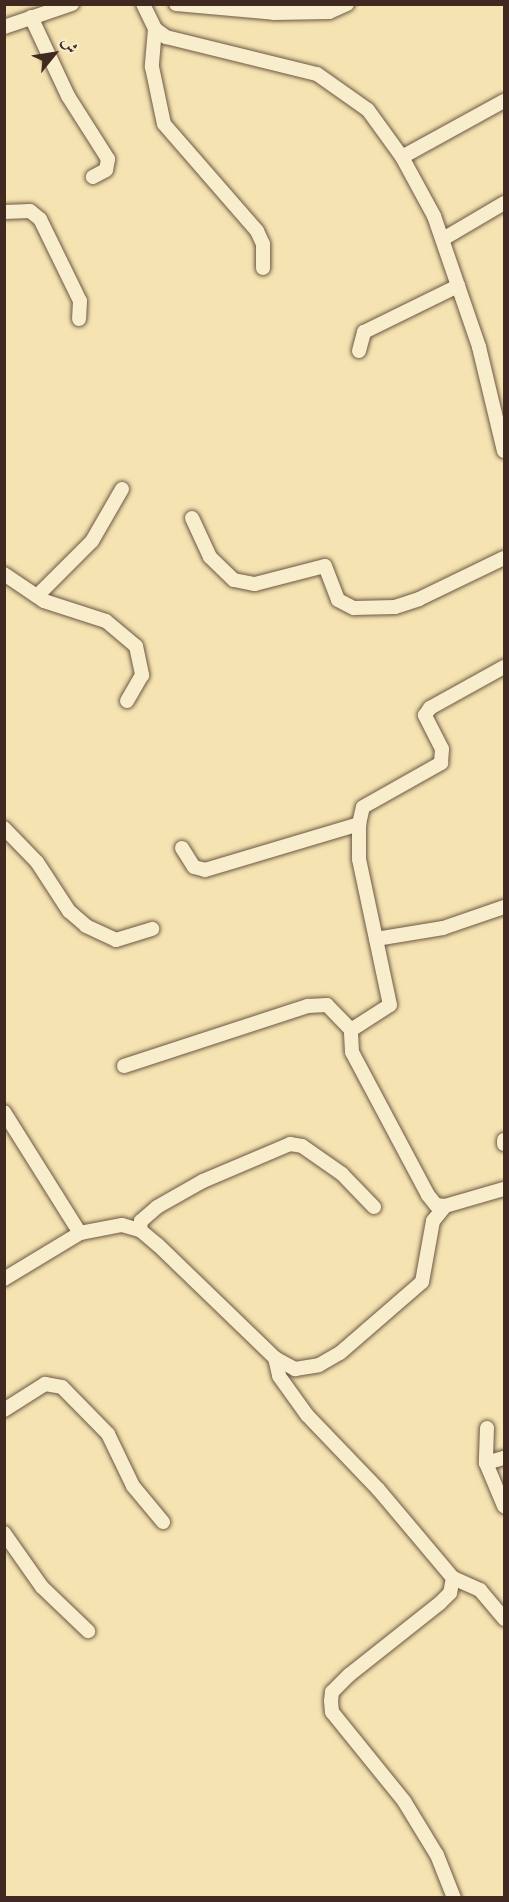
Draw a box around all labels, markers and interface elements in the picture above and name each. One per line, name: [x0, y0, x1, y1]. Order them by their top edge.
north arrow: [24, 24, 84, 84]
text: ش: [57, 33, 83, 57]

